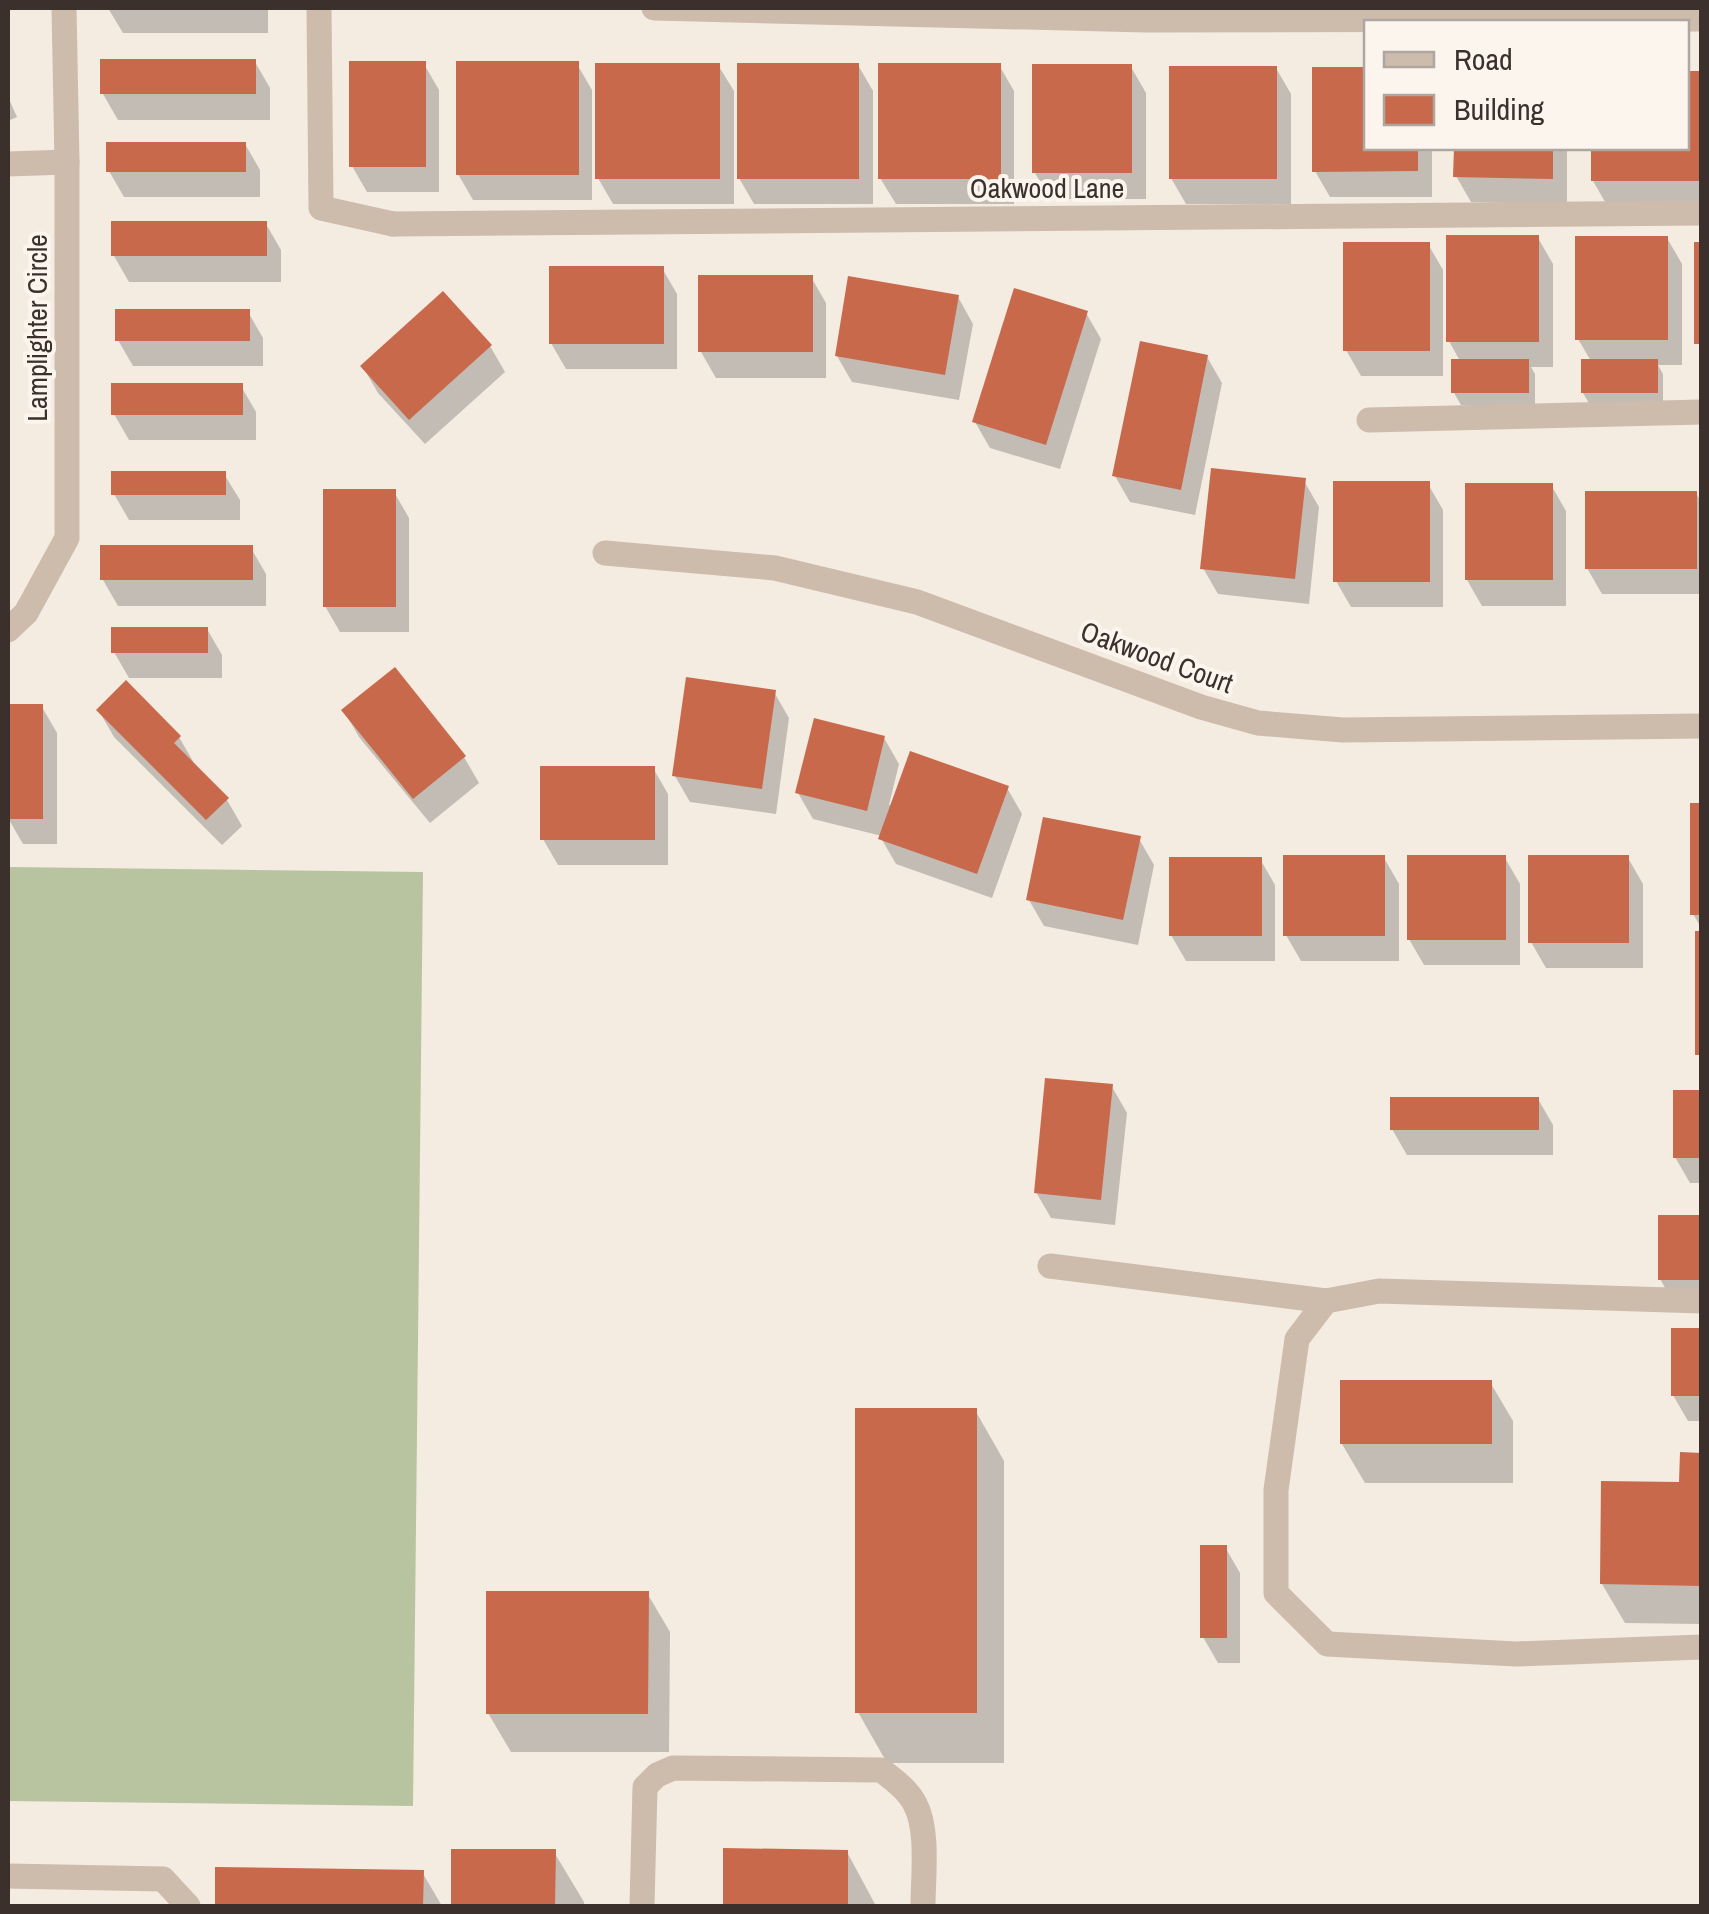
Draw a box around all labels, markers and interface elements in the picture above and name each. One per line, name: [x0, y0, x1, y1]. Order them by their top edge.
legend: [1364, 20, 1689, 150]
text: Road: [1454, 39, 1513, 79]
text: Building: [1454, 89, 1545, 129]
street label: Oakwood Lane: [970, 169, 1124, 207]
street label: Lamplighter Circle: [18, 234, 56, 422]
street label: Oakwood Court: [1076, 612, 1238, 702]

